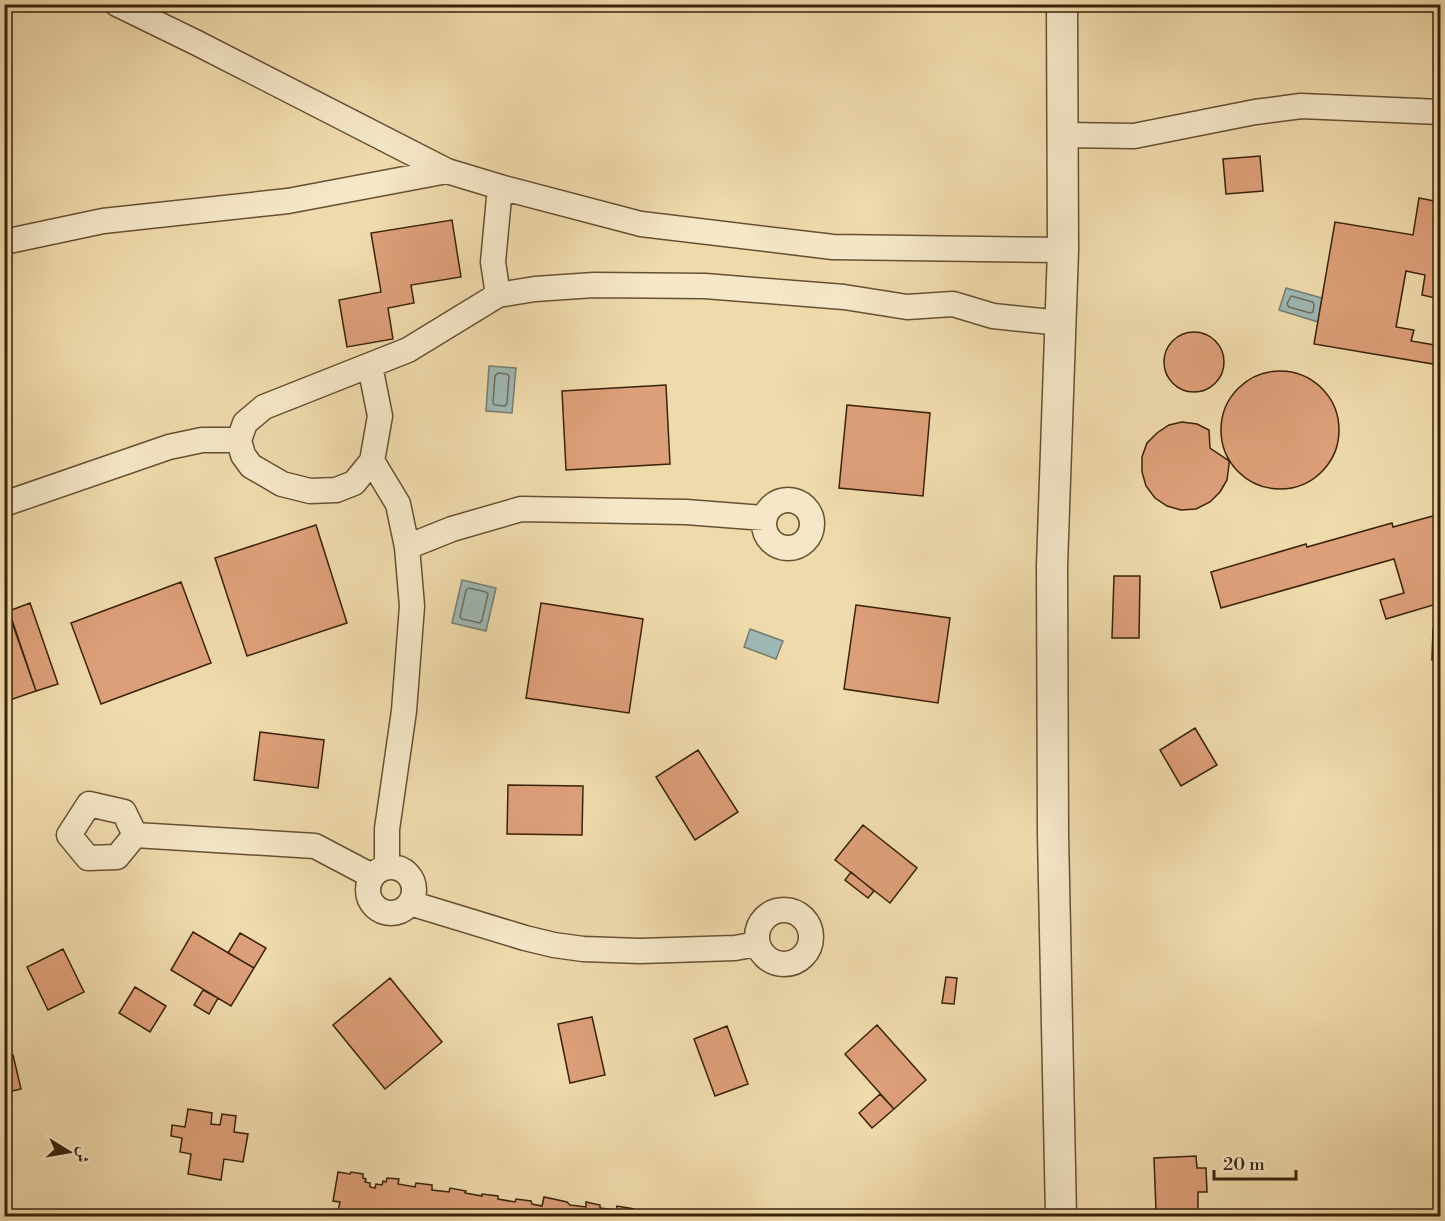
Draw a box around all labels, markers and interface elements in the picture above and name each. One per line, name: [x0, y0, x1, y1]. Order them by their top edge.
north arrow: [39, 1122, 99, 1182]
scale bar: [1214, 1143, 1296, 1181]
text: ش: [71, 1145, 94, 1164]
text: 20 m: [1223, 1153, 1265, 1176]

